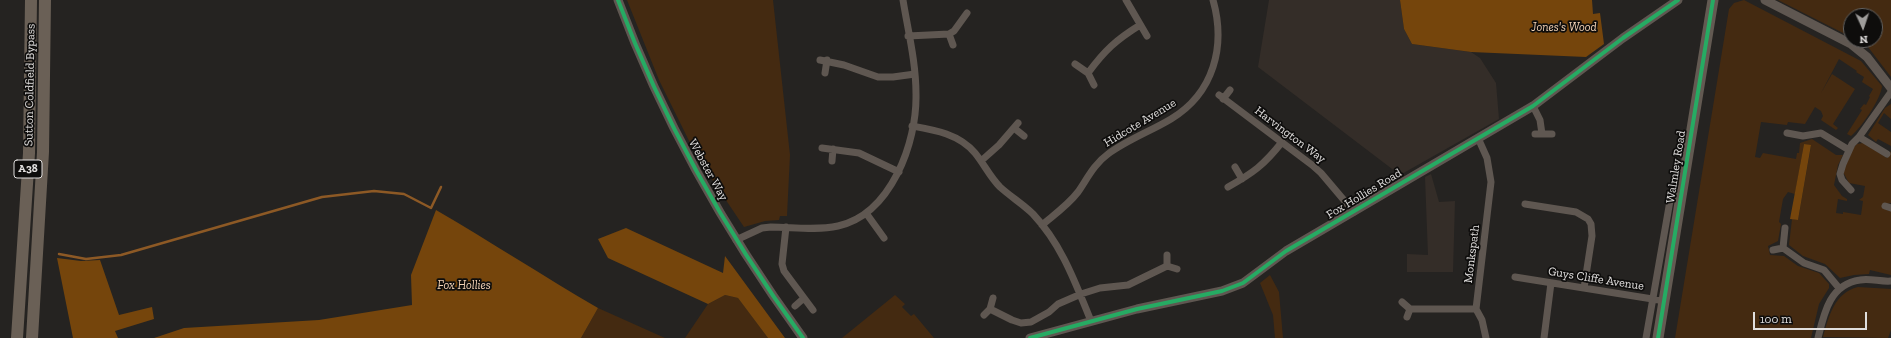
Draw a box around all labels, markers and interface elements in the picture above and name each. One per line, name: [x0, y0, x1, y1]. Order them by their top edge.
north arrow: [1843, 8, 1883, 48]
park label: Jones's Wood: [1531, 21, 1597, 35]
street label: Sutton Coldfield Bypass: [22, 24, 38, 146]
text: N: [1859, 33, 1868, 46]
street label: Hidcote Avenue: [1101, 96, 1179, 150]
street label: Harvington Way: [1252, 104, 1328, 166]
street label: Walmley Road: [1663, 130, 1689, 204]
street label: Webster Way: [685, 137, 731, 203]
road number: A38: [14, 160, 42, 178]
street label: Fox Hollies Road: [1324, 166, 1404, 222]
street label: Monkspath: [1461, 224, 1483, 284]
street label: Guys Cliffe Avenue: [1547, 264, 1645, 294]
park label: Fox Hollies: [437, 279, 491, 293]
scale bar: [1755, 304, 1869, 330]
text: 100 m: [1760, 312, 1792, 326]

